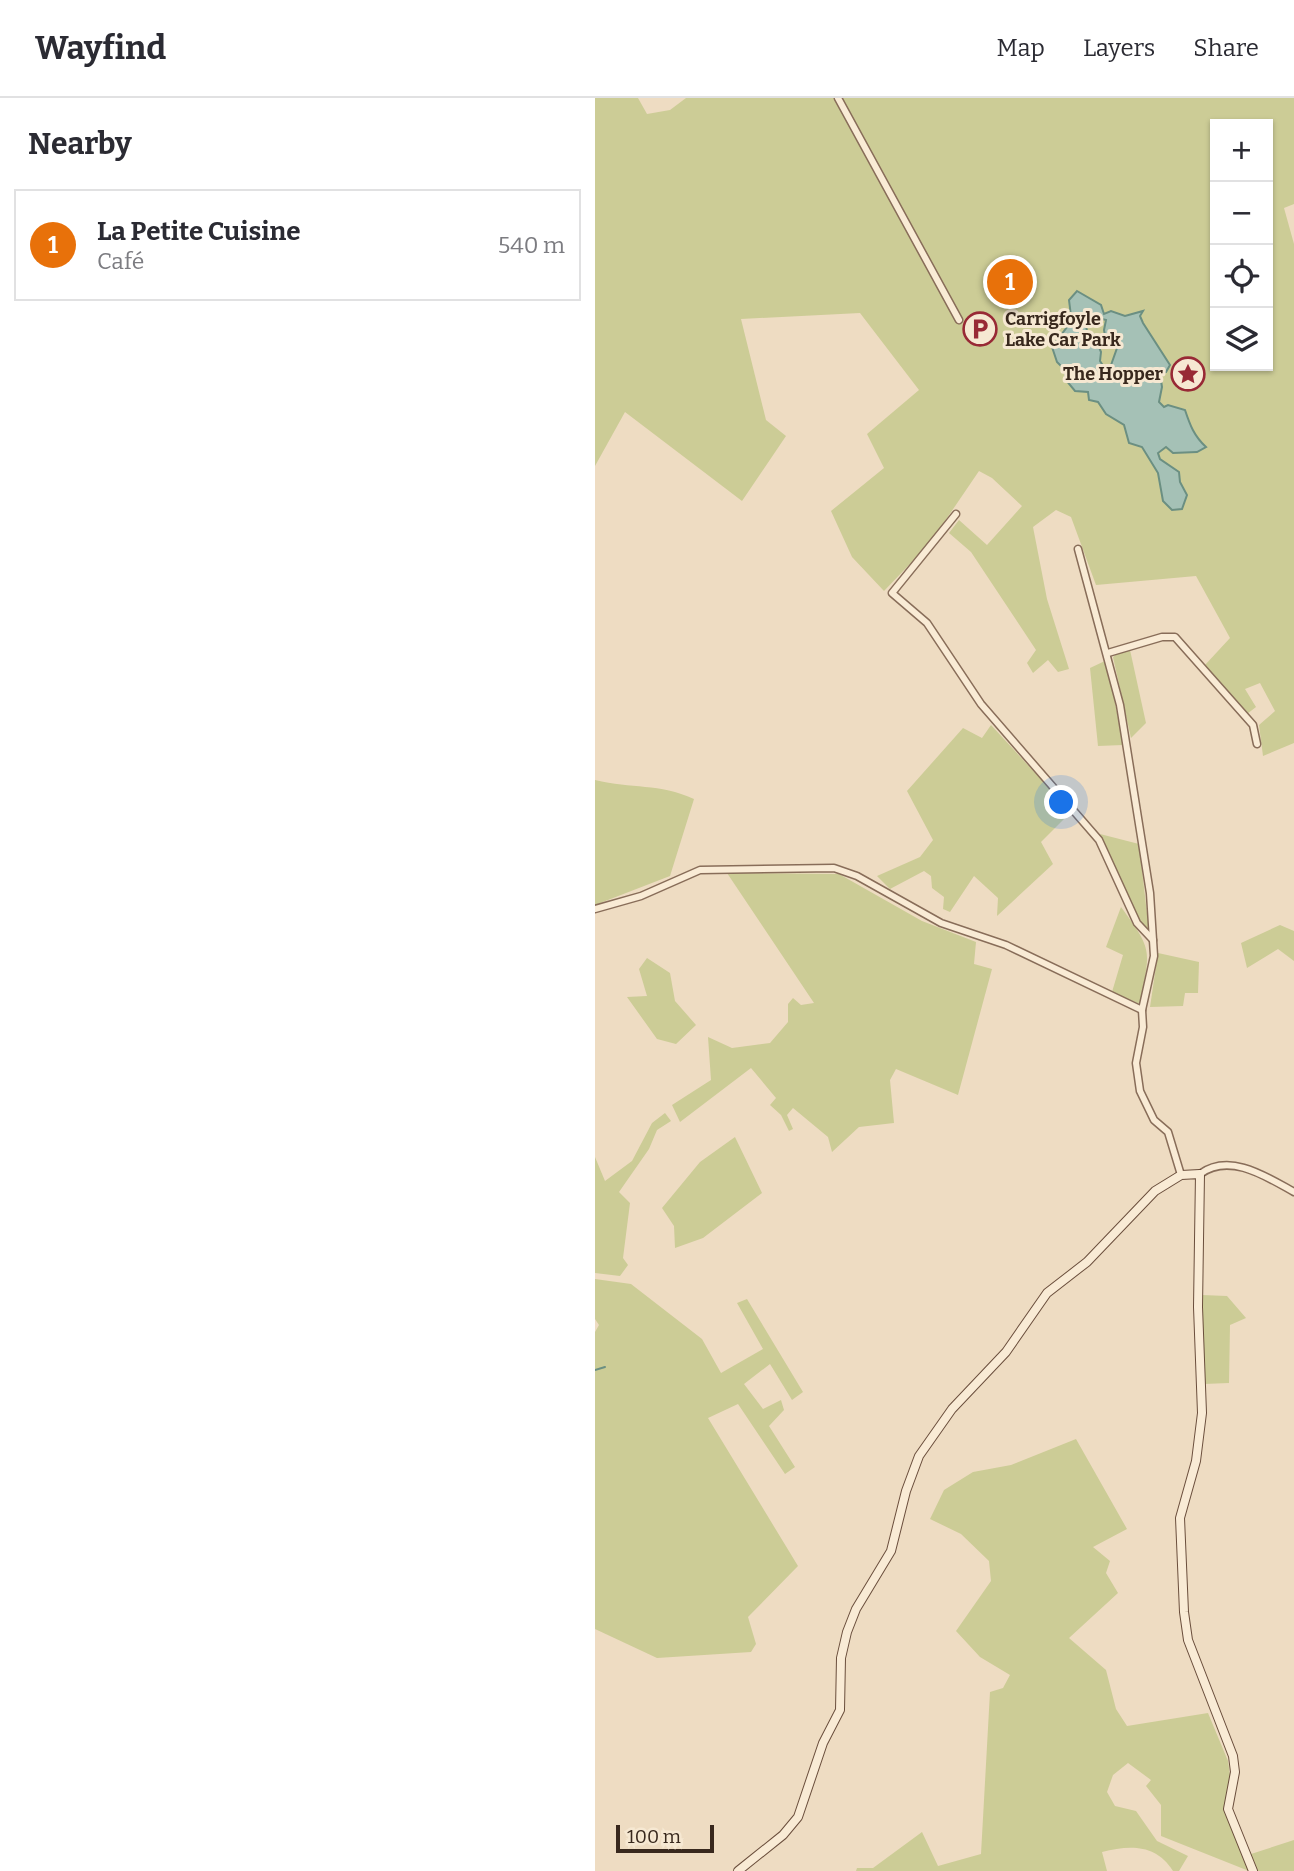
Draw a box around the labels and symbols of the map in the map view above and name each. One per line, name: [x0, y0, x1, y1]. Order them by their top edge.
pin: 1: [987, 256, 1033, 308]
place label: Carrigfoyle Lake Car Park: [1005, 308, 1121, 351]
parking icon: Carrigfoyle Lake Car Park: [961, 310, 999, 348]
place icon: The Hopper: [1169, 355, 1207, 393]
place label: The Hopper: [1063, 363, 1164, 385]
your location: [1044, 785, 1078, 819]
scale bar: [616, 1822, 714, 1854]

